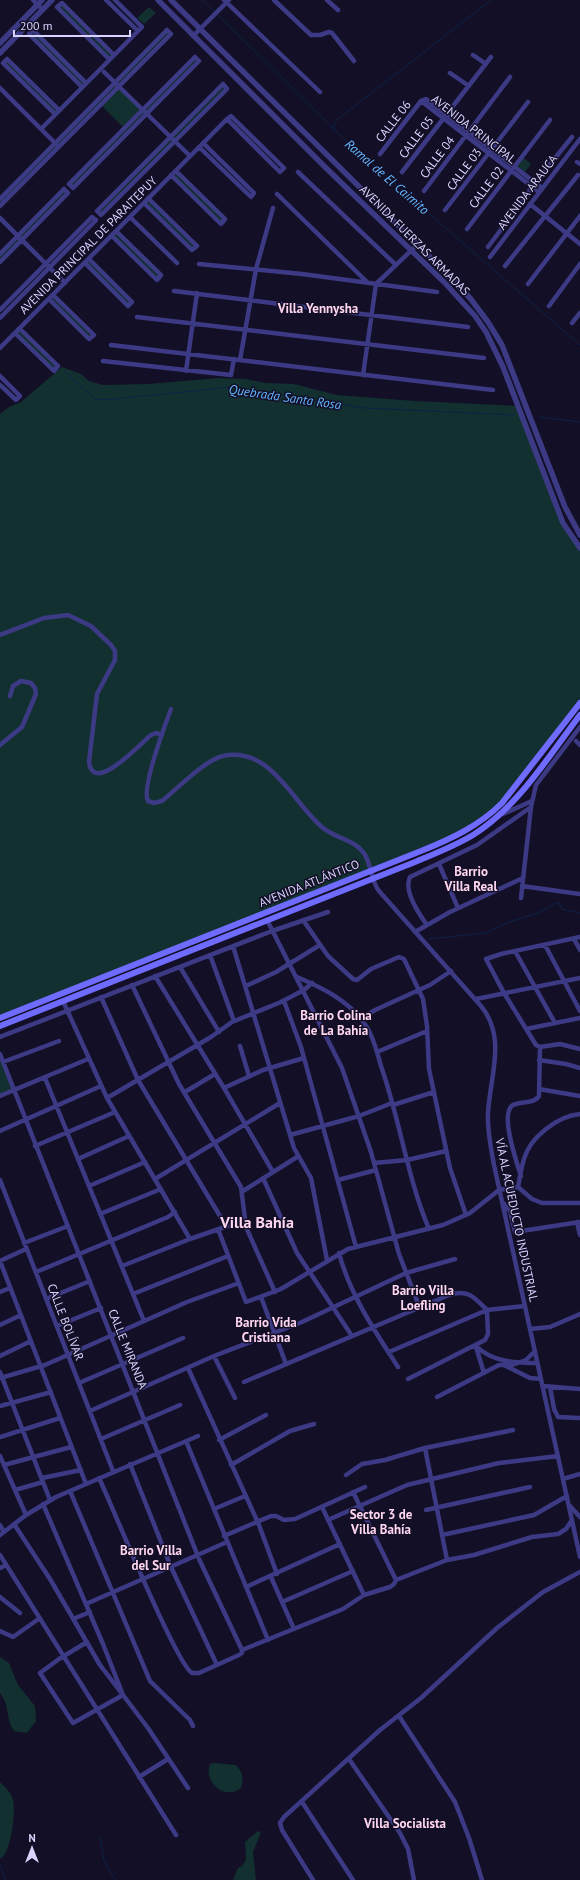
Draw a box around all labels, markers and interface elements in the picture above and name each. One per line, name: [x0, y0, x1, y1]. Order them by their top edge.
scale bar: [14, 12, 130, 38]
text: 200 m: [20, 18, 53, 33]
street label: AVENIDA PRINCIPAL: [429, 91, 519, 167]
street label: CALLE 06: [372, 97, 414, 145]
street label: CALLE 05: [395, 113, 437, 161]
street label: CALLE 04: [416, 133, 458, 181]
water label: Ramal de El Caimito: [341, 136, 433, 219]
street label: CALLE 03: [443, 145, 485, 193]
street label: AVENIDA ARAUCA: [494, 151, 560, 233]
street label: CALLE 02: [465, 163, 507, 211]
street label: AVENIDA PRINCIPAL DE PARAITEPUY: [16, 173, 160, 317]
street label: AVENIDA FUERZAS ARMADAS: [357, 182, 473, 298]
district label: Villa Yennysha: [277, 300, 358, 317]
water label: Quebrada Santa Rosa: [228, 381, 343, 413]
street label: AVENIDA ATLÁNTICO: [256, 856, 362, 910]
district label: Barrio Villa Real: [444, 863, 498, 895]
district label: Barrio Colina de La Bahía: [300, 1007, 372, 1039]
street label: VÍA AL ACUEDUCTO INDUSTRIAL: [492, 1136, 542, 1303]
district label: Villa Bahía: [219, 1212, 294, 1232]
street label: CALLE BOLÍVAR: [44, 1282, 88, 1362]
district label: Barrio Villa Loefling: [392, 1282, 454, 1314]
street label: CALLE MIRANDA: [105, 1307, 151, 1391]
district label: Barrio Vida Cristiana: [235, 1314, 297, 1346]
district label: Sector 3 de Villa Bahía: [350, 1506, 413, 1538]
district label: Barrio Villa del Sur: [120, 1542, 182, 1574]
district label: Villa Socialista: [363, 1815, 446, 1832]
north arrow: [12, 1828, 52, 1868]
text: N: [28, 1831, 36, 1845]

